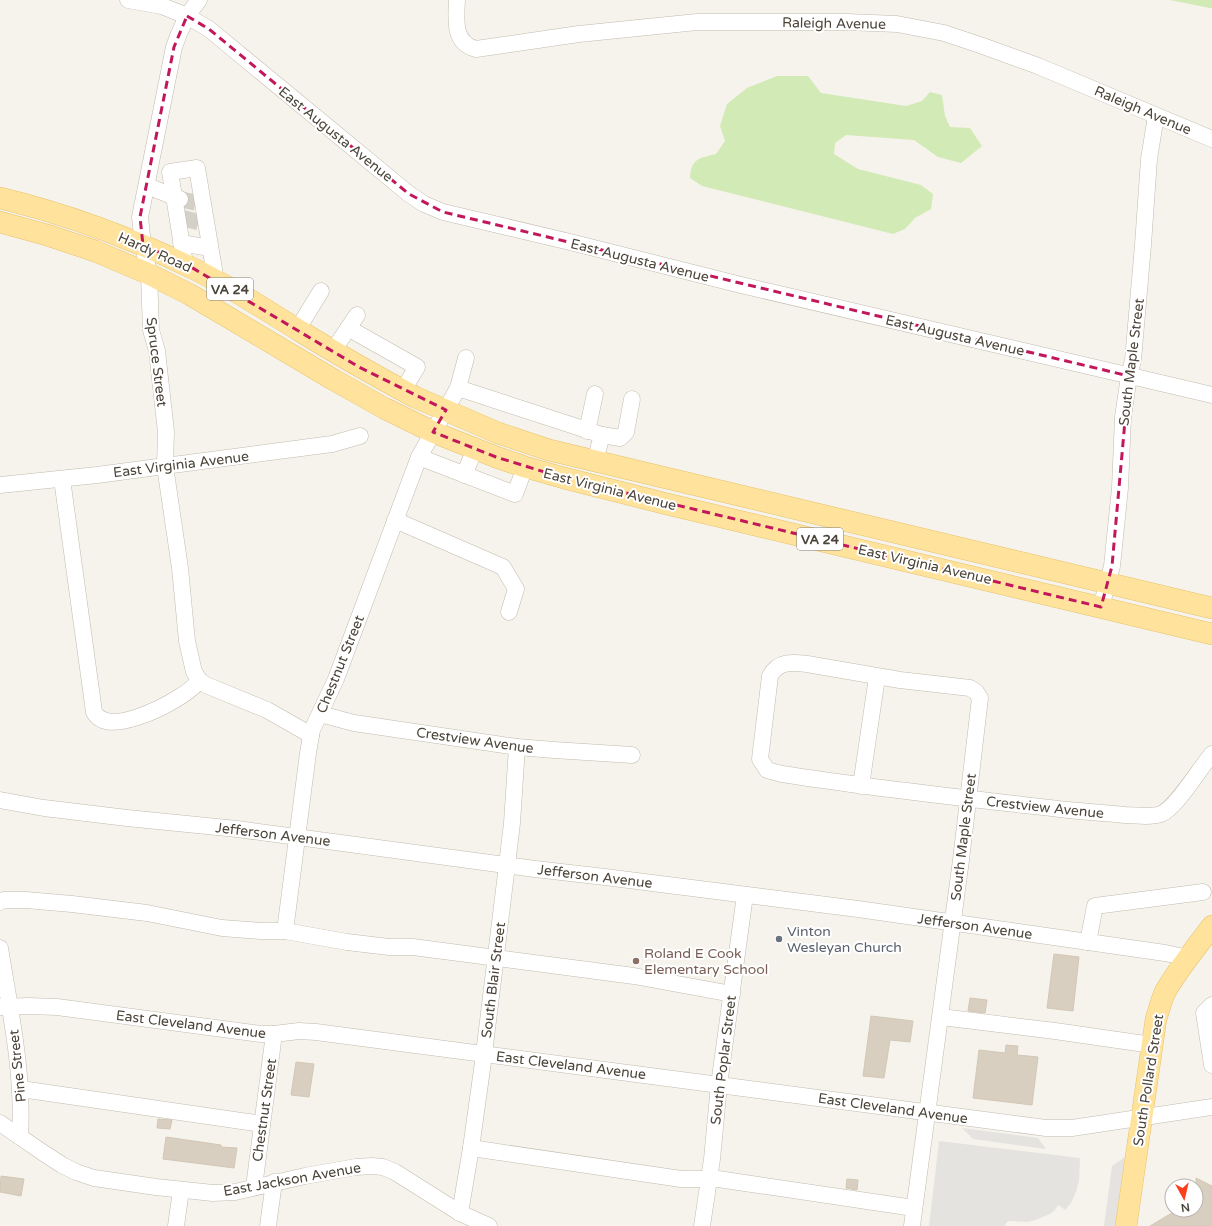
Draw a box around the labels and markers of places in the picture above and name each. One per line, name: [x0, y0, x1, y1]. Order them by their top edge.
place label: Vinton Wesleyan Church: [787, 923, 902, 956]
marker: Vinton Wesleyan Church: [774, 934, 784, 944]
place label: Roland E Cook Elementary School: [644, 945, 768, 978]
marker: Roland E Cook Elementary School: [631, 956, 641, 966]

